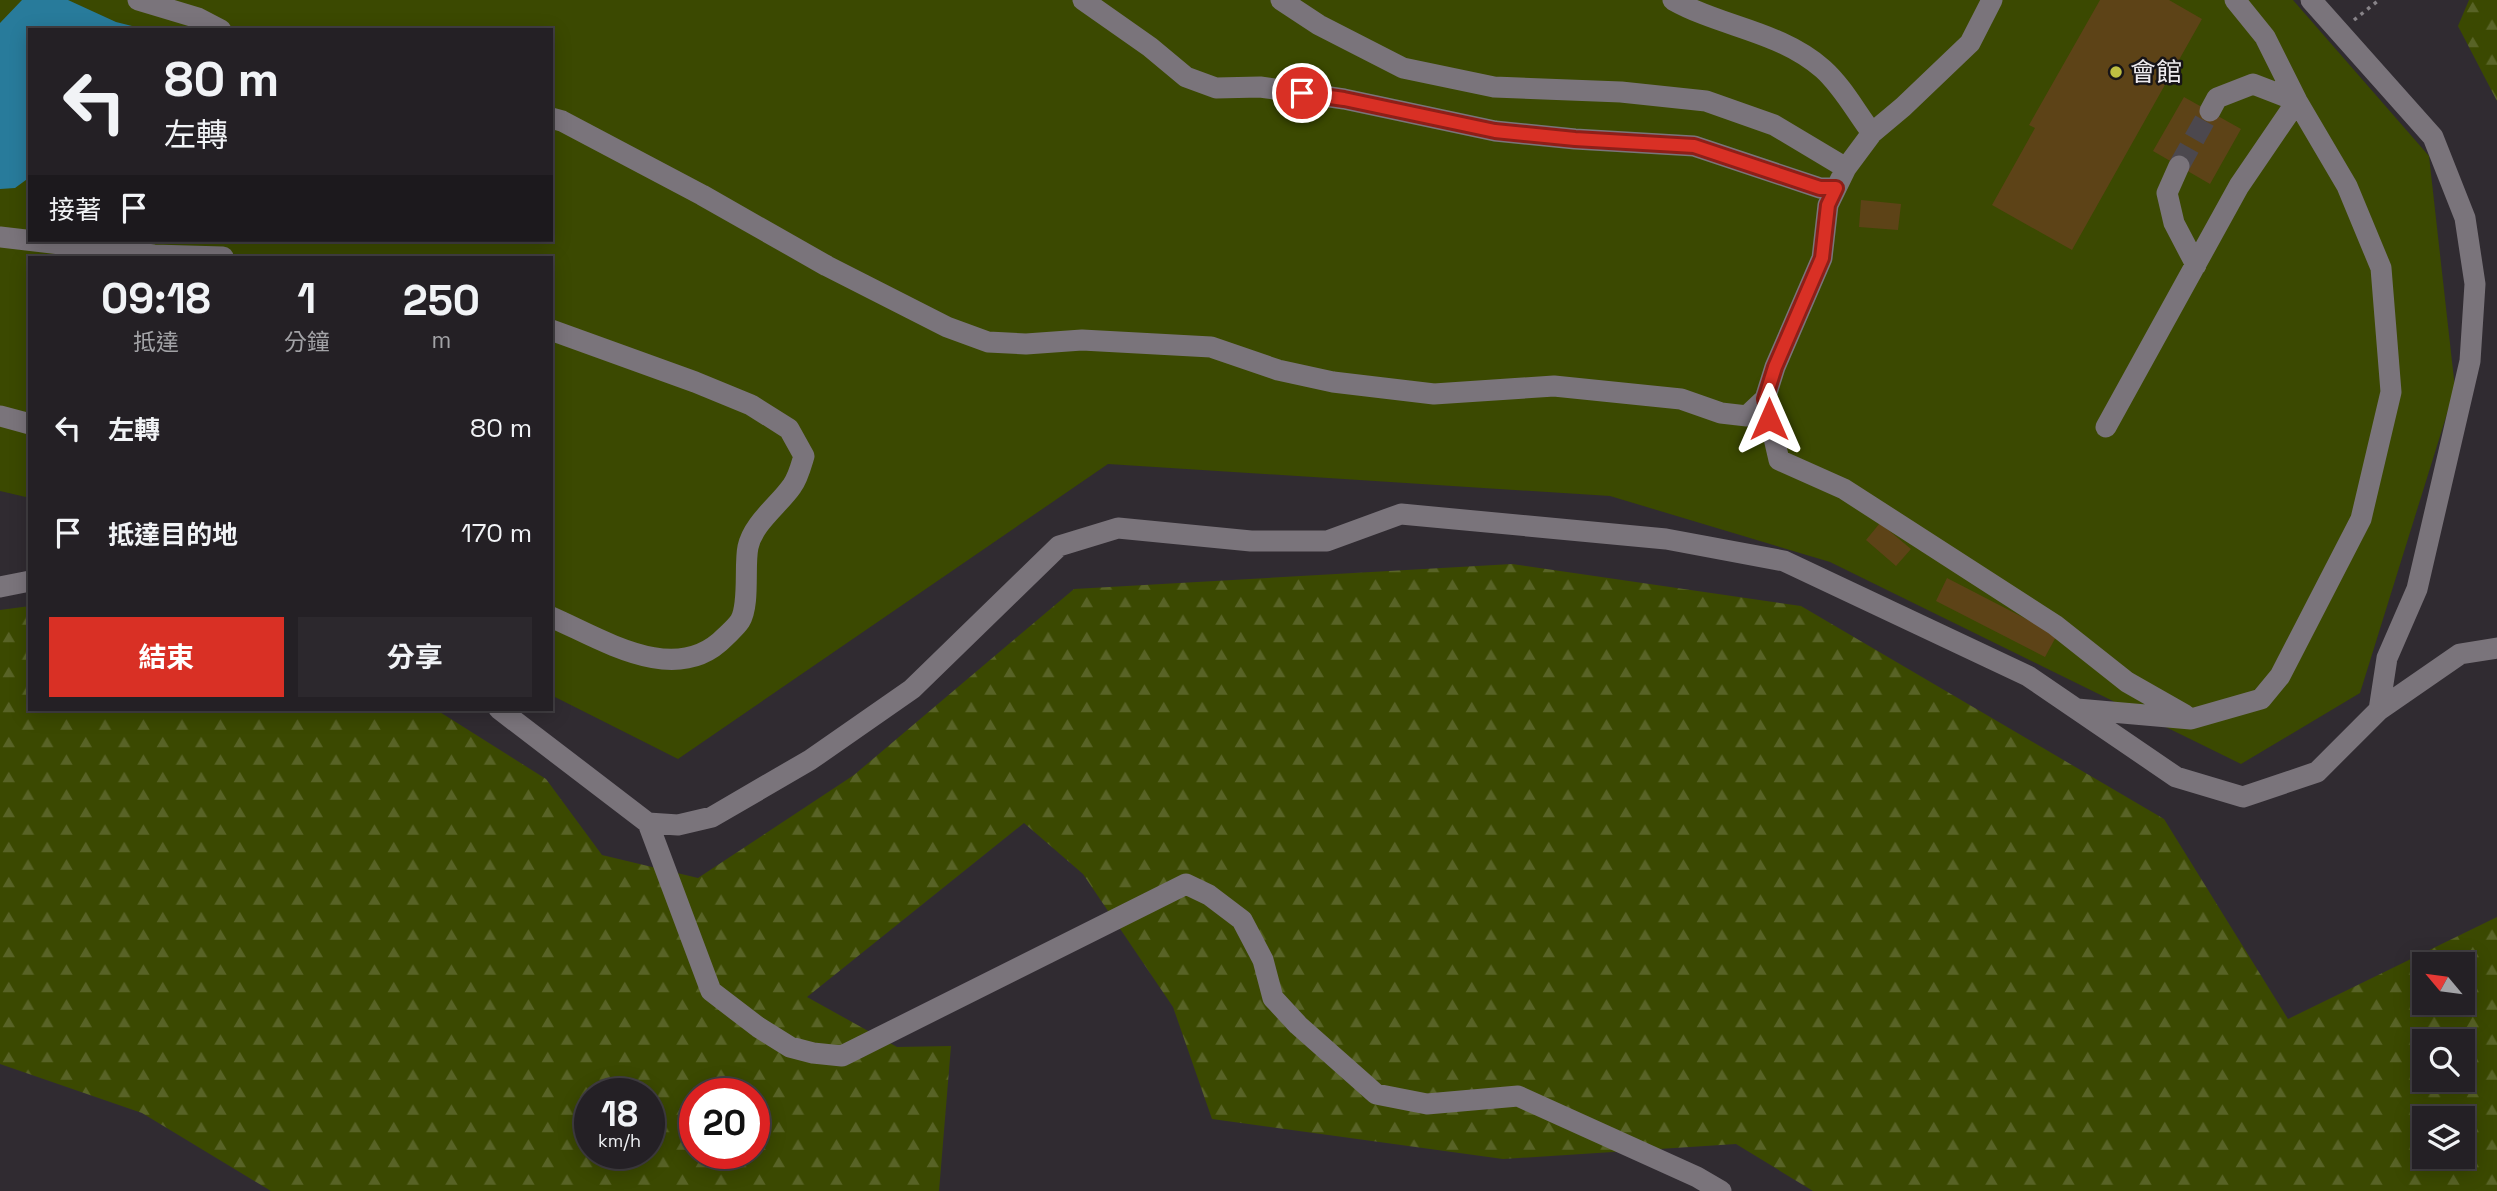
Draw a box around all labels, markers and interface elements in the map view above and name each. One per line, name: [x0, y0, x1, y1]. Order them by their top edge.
text: 80 m: [164, 48, 279, 110]
place label: 會館: [2130, 55, 2182, 89]
icon: left: [49, 56, 140, 147]
pin: [1272, 63, 1332, 123]
marker: 會館: [2108, 64, 2124, 80]
icon: arrive: [1283, 74, 1321, 112]
text: 左轉: [164, 115, 228, 155]
icon: arrive: [115, 189, 153, 227]
text: 接著: [49, 193, 101, 227]
text: 09:18: [101, 272, 211, 325]
text: 1: [297, 272, 316, 325]
text: 250: [403, 274, 480, 327]
text: m: [431, 325, 451, 355]
text: 抵達: [133, 327, 179, 357]
text: 分鐘: [284, 327, 330, 357]
position arrow: [1732, 382, 1806, 456]
icon: left: [49, 409, 87, 447]
text: 80 m: [470, 411, 532, 445]
text: 左轉: [108, 413, 160, 447]
icon: arrive: [49, 514, 87, 552]
text: 170 m: [461, 516, 532, 550]
text: 抵達目的地: [108, 518, 238, 552]
button: 結束: [49, 617, 284, 697]
button: 分享: [298, 617, 532, 697]
north arrow: [2412, 952, 2474, 1015]
map controls: [2412, 952, 2475, 1169]
button: search: [2412, 1029, 2475, 1092]
speed limit sign: 20: [679, 1078, 770, 1169]
text: 18: [601, 1092, 638, 1136]
button: layers: [2412, 1106, 2475, 1169]
text: km/h: [598, 1129, 641, 1152]

